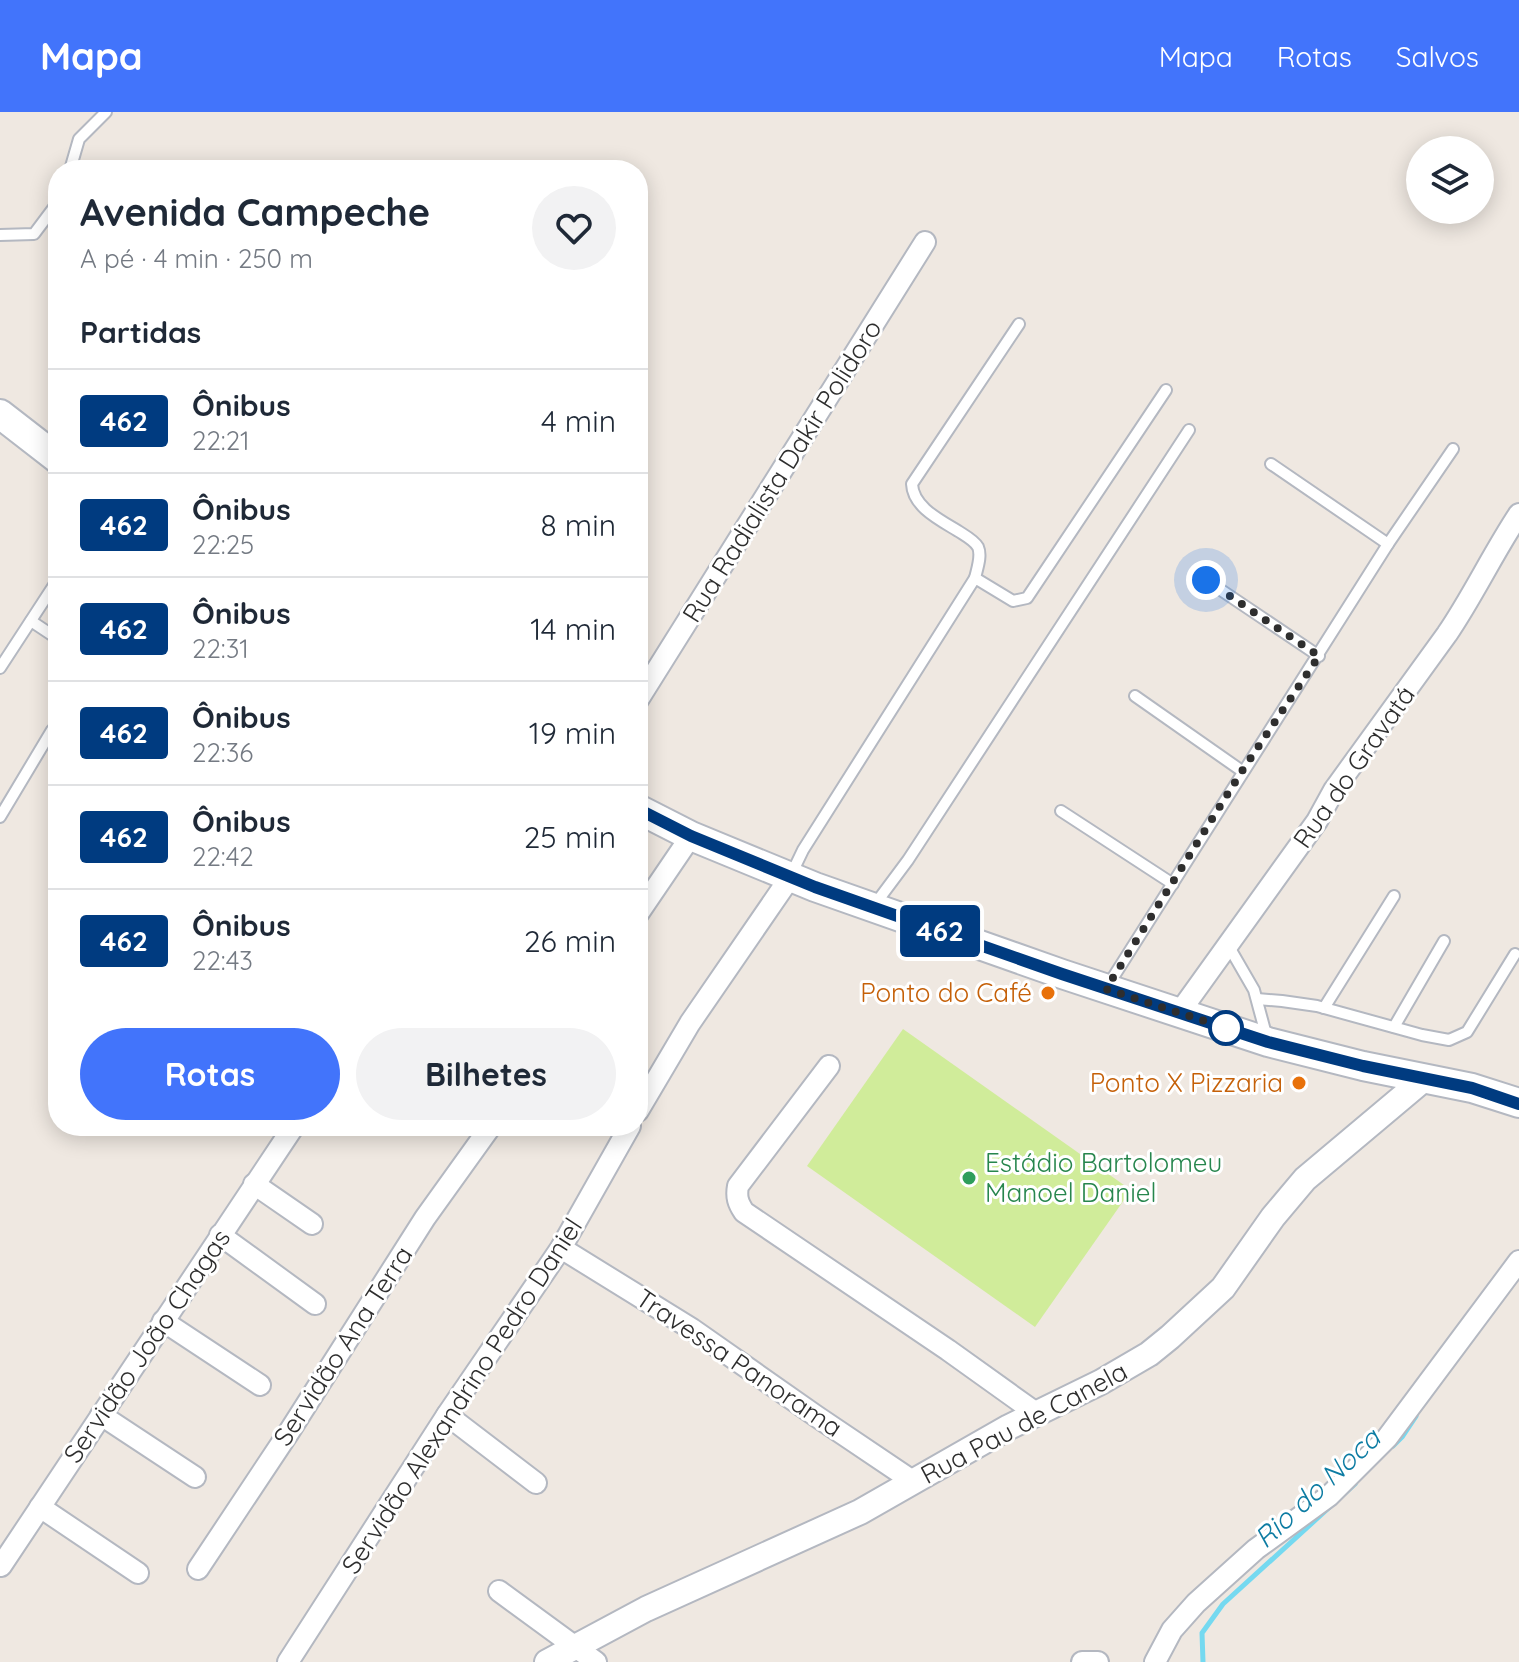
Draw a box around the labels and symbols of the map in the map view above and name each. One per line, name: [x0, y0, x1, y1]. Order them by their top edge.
street label: Rua Radialista Dakir Polidoro: [675, 313, 888, 628]
your location: [1186, 560, 1226, 600]
street label: Rua do Gravatá: [1285, 679, 1422, 854]
line badge: 462: [894, 905, 986, 957]
place label: Ponto do Café: [860, 976, 1032, 1009]
marker: Ponto do Café: [1039, 984, 1057, 1002]
unlabelled marker: [1209, 1011, 1243, 1045]
place label: Ponto X Pizzaria: [1090, 1066, 1283, 1099]
marker: Ponto X Pizzaria: [1290, 1074, 1308, 1092]
place label: Estádio Bartolomeu Manoel Daniel: [985, 1146, 1222, 1209]
marker: Estádio Bartolomeu Manoel Daniel: [960, 1169, 978, 1187]
street label: Servidão Alexandrino Pedro Daniel: [334, 1212, 589, 1580]
street label: Servidão João Chagas: [56, 1223, 237, 1469]
street label: Servidão Ana Terra: [266, 1240, 420, 1452]
street label: Travessa Panorama: [630, 1281, 849, 1444]
street label: Rua Pau de Canela: [915, 1354, 1133, 1491]
water label: Rio do Noca: [1246, 1419, 1388, 1555]

